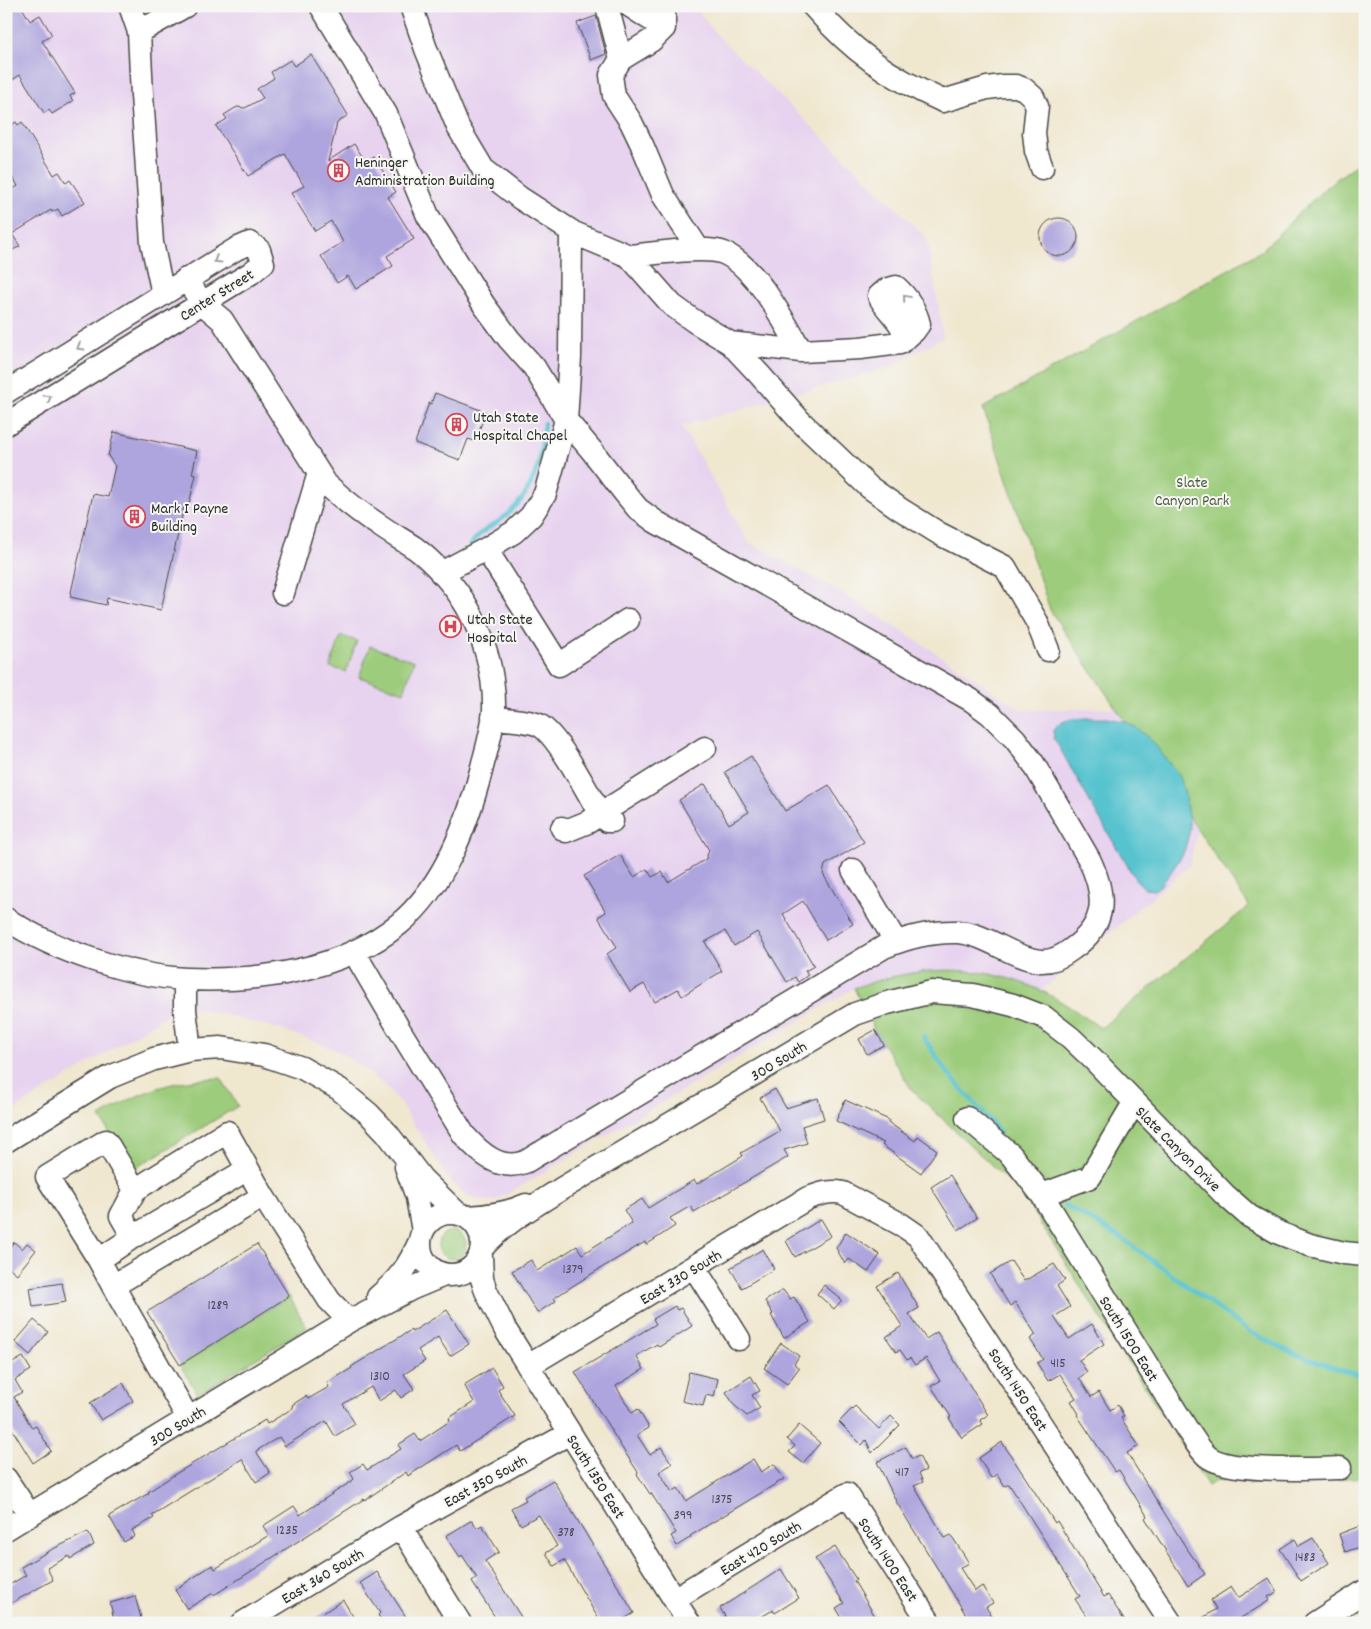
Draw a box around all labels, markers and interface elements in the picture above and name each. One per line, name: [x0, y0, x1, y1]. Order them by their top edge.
place label: Heninger Administration Building: [355, 152, 495, 193]
building icon: Heninger Administration Building: [327, 158, 351, 182]
one-way arrow: [214, 254, 223, 264]
street label: Center Street: [176, 264, 259, 328]
one-way arrow: [903, 295, 912, 304]
one-way arrow: [76, 341, 85, 350]
one-way arrow: [42, 395, 51, 405]
place label: Utah State Hospital Chapel: [473, 407, 567, 448]
building icon: Utah State Hospital Chapel: [445, 413, 469, 437]
park label: Slate Canyon Park: [1155, 472, 1229, 513]
place label: Mark I Payne Building: [151, 498, 228, 539]
building icon: Mark I Payne Building: [123, 504, 147, 528]
place label: Utah State Hospital: [467, 609, 533, 650]
hospital icon: Utah State Hospital: [439, 615, 463, 639]
street label: 300 South: [747, 1036, 812, 1088]
street label: Slate Canyon Drive: [1129, 1102, 1225, 1198]
street label: East 330 South: [636, 1245, 727, 1312]
house number: 1379: [562, 1260, 584, 1280]
street label: South 1500 East: [1092, 1292, 1163, 1387]
house number: 1289: [207, 1296, 229, 1316]
street label: South 1450 East: [981, 1344, 1053, 1437]
house number: 415: [1050, 1354, 1066, 1374]
house number: 1310: [370, 1367, 390, 1387]
street label: 300 South: [146, 1401, 211, 1453]
street label: South 1350 East: [560, 1431, 630, 1524]
street label: East 350 South: [440, 1450, 532, 1515]
house number: 417: [895, 1463, 909, 1483]
house number: 1375: [711, 1490, 733, 1510]
house number: 399: [673, 1506, 693, 1526]
street label: South 1400 East: [851, 1514, 923, 1607]
street label: East 420 South: [716, 1516, 806, 1583]
house number: 1235: [276, 1521, 298, 1541]
house number: 378: [557, 1523, 575, 1543]
street label: East 360 South: [278, 1543, 369, 1611]
house number: 1483: [1295, 1548, 1315, 1568]

